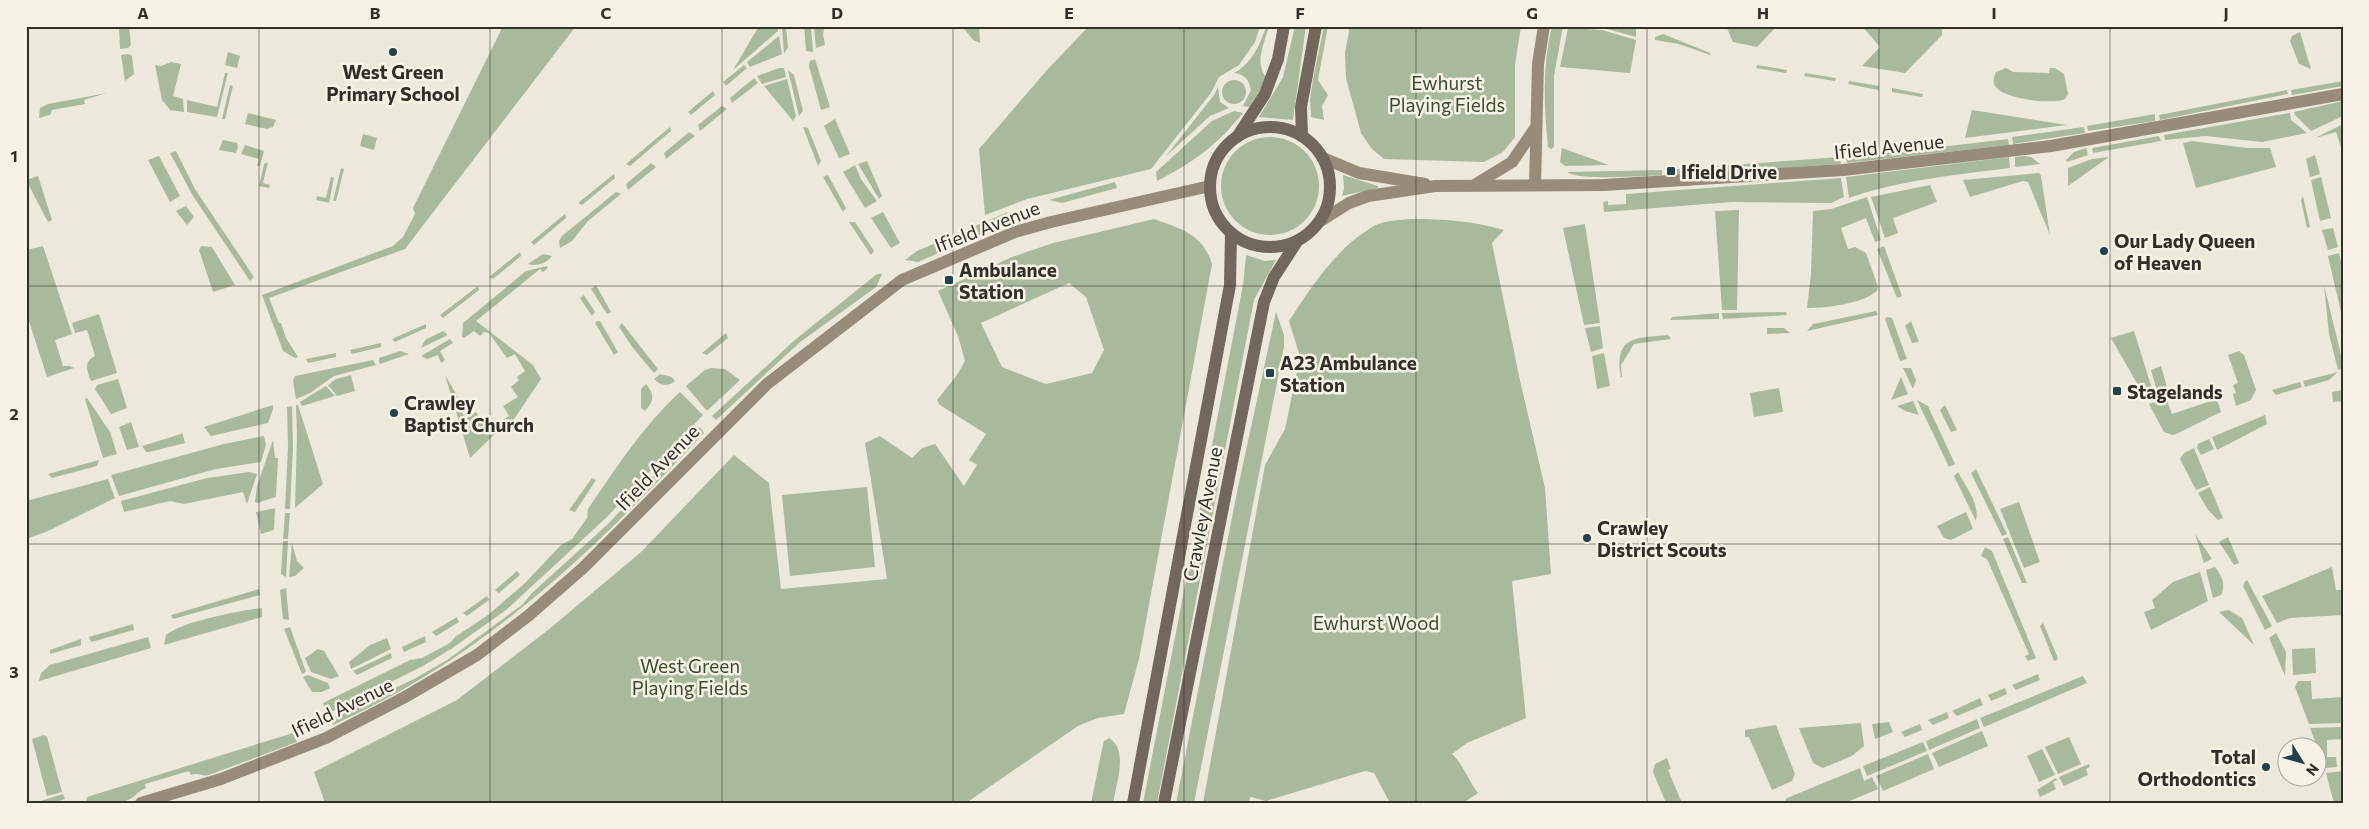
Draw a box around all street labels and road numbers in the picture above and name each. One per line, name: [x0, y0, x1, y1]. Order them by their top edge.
street label: Ifield Avenue: [1833, 129, 1945, 163]
street label: Ifield Avenue: [931, 195, 1043, 257]
street label: Ifield Avenue: [610, 419, 704, 515]
street label: Crawley Avenue: [1178, 445, 1226, 583]
street label: Ifield Avenue: [287, 672, 397, 742]

